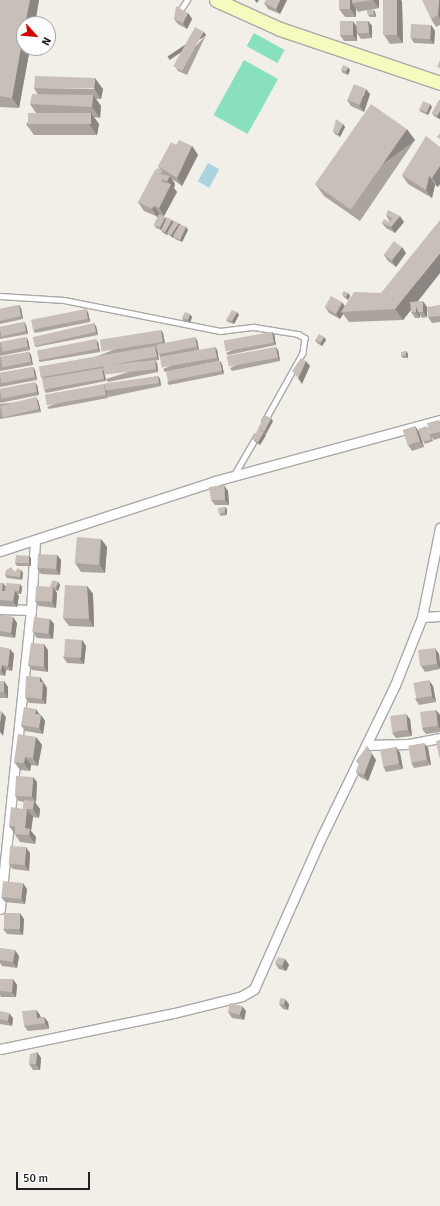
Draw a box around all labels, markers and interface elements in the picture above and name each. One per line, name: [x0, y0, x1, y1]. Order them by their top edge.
north arrow: [16, 16, 56, 56]
text: N: [39, 35, 54, 48]
scale bar: [18, 1164, 92, 1190]
text: 50 m: [23, 1171, 48, 1186]

